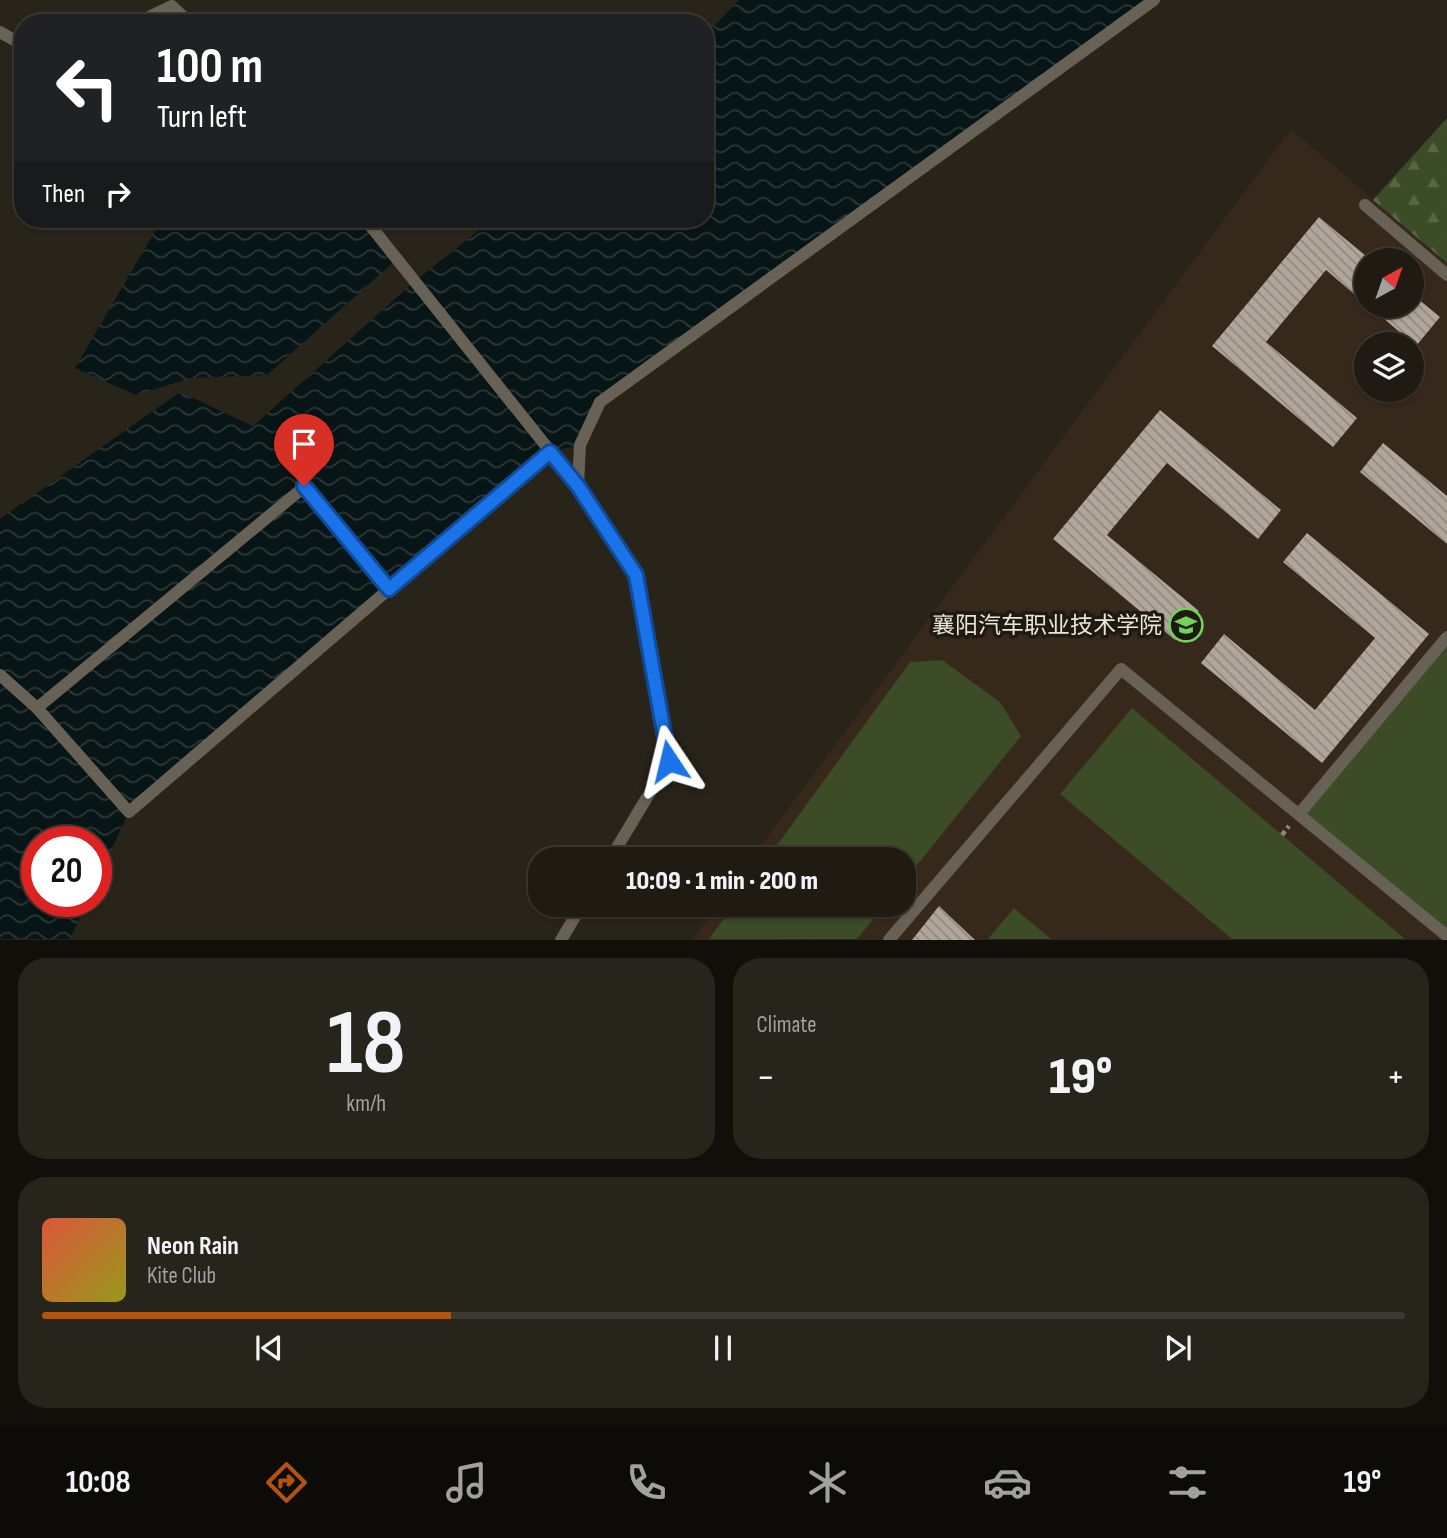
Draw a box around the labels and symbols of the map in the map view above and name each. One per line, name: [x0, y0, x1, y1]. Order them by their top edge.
north arrow: [1354, 248, 1424, 318]
pin: [274, 414, 334, 486]
school or university icon: 襄阳汽车职业技术学院: [1167, 606, 1205, 644]
place label: 襄阳汽车职业技术学院: [932, 612, 1162, 640]
position arrow: [632, 724, 706, 798]
speed limit sign: 20: [21, 826, 112, 917]

